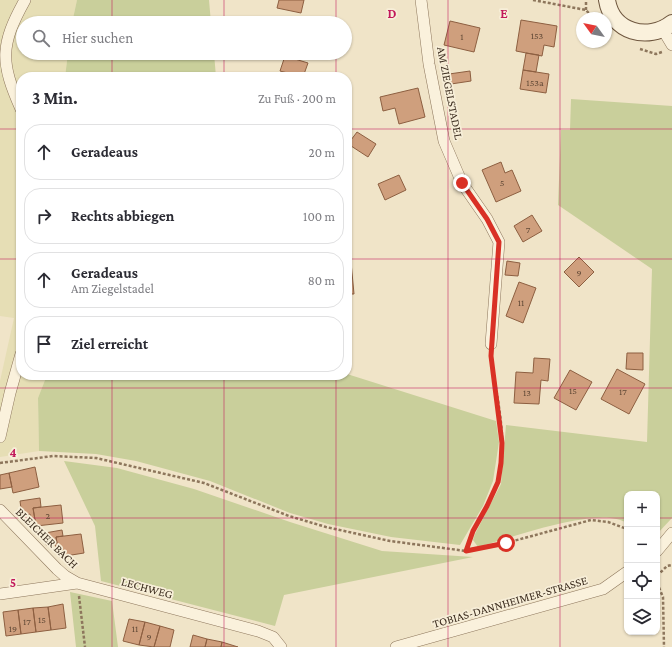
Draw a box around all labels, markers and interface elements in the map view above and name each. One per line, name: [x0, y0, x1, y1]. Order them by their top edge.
text: D: [388, 6, 397, 21]
text: E: [500, 6, 508, 21]
north arrow: [576, 12, 612, 48]
search box: [16, 16, 352, 60]
icon: search: [30, 27, 52, 49]
text: Hier suchen: [62, 30, 133, 46]
house number: 153: [531, 30, 544, 41]
house number: 1: [460, 31, 464, 42]
street label: AM ZIEGELSTADEL: [434, 45, 466, 141]
house number: 153a: [526, 77, 544, 88]
text: 3 Min.: [32, 89, 78, 108]
text: Zu Fuß · 200 m: [258, 91, 336, 106]
icon: ahead: [33, 141, 55, 163]
text: Geradeaus: [71, 144, 138, 160]
text: 20 m: [309, 145, 335, 160]
route end: [453, 174, 471, 192]
house number: 5: [500, 177, 505, 188]
icon: right: [33, 205, 55, 227]
text: Rechts abbiegen: [71, 208, 174, 224]
text: 100 m: [303, 209, 335, 224]
house number: 7: [526, 224, 531, 235]
text: Geradeaus: [71, 265, 138, 281]
house number: 9: [576, 267, 582, 278]
icon: ahead: [33, 269, 55, 291]
text: 80 m: [308, 273, 335, 288]
text: Am Ziegelstadel: [71, 281, 154, 296]
house number: 11: [518, 297, 524, 308]
icon: arrive: [33, 333, 55, 355]
text: Ziel erreicht: [71, 336, 148, 352]
house number: 15: [569, 385, 577, 396]
house number: 17: [619, 386, 627, 397]
house number: 13: [523, 387, 531, 398]
text: 4: [9, 445, 17, 460]
map controls: [624, 491, 660, 635]
button: +: [624, 491, 660, 527]
street label: BLEICHER BACH: [13, 505, 81, 571]
house number: 2: [46, 510, 51, 521]
button: −: [624, 527, 660, 563]
route start: [497, 534, 515, 552]
button: locate: [624, 563, 660, 599]
street label: TOBIAS-DANNHEIMER-STRASSE: [431, 573, 589, 631]
street label: LECHWEG: [120, 574, 175, 602]
text: 5: [10, 575, 16, 590]
button: layers: [624, 599, 660, 635]
house number: 15: [38, 614, 46, 625]
house number: 17: [23, 616, 31, 627]
house number: 19: [9, 623, 17, 634]
house number: 11: [132, 623, 138, 634]
house number: 9: [146, 631, 152, 642]

